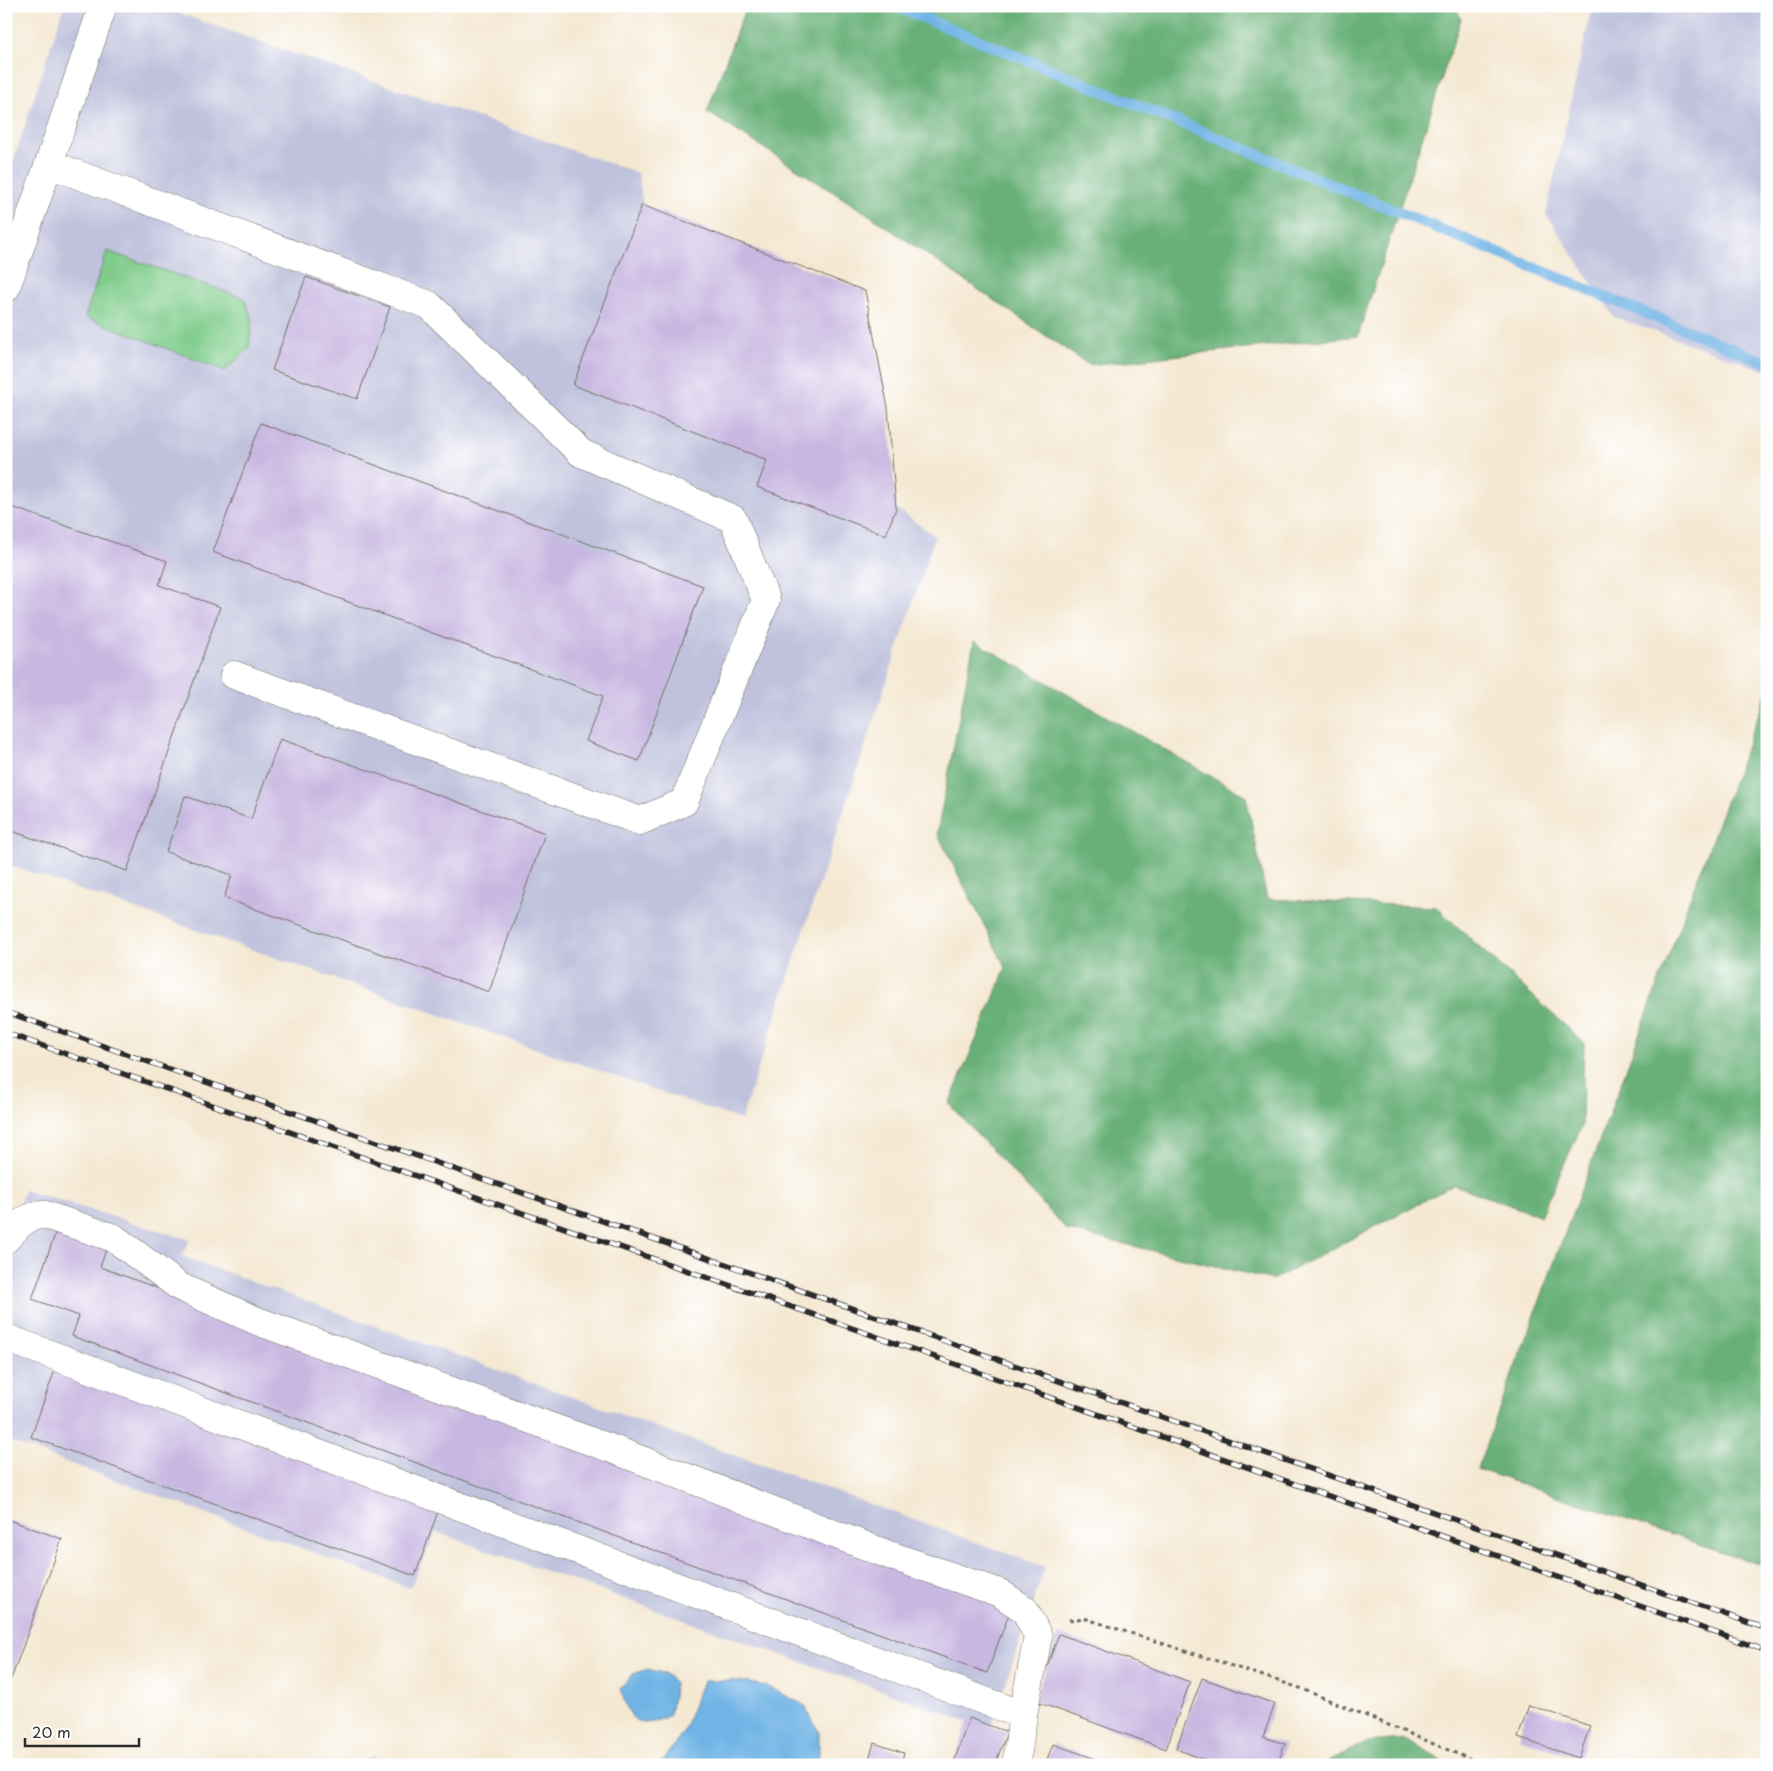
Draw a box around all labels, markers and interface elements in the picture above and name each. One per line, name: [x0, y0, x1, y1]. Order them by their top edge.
scale bar: [25, 1716, 139, 1748]
text: 20 m: [32, 1720, 71, 1743]

